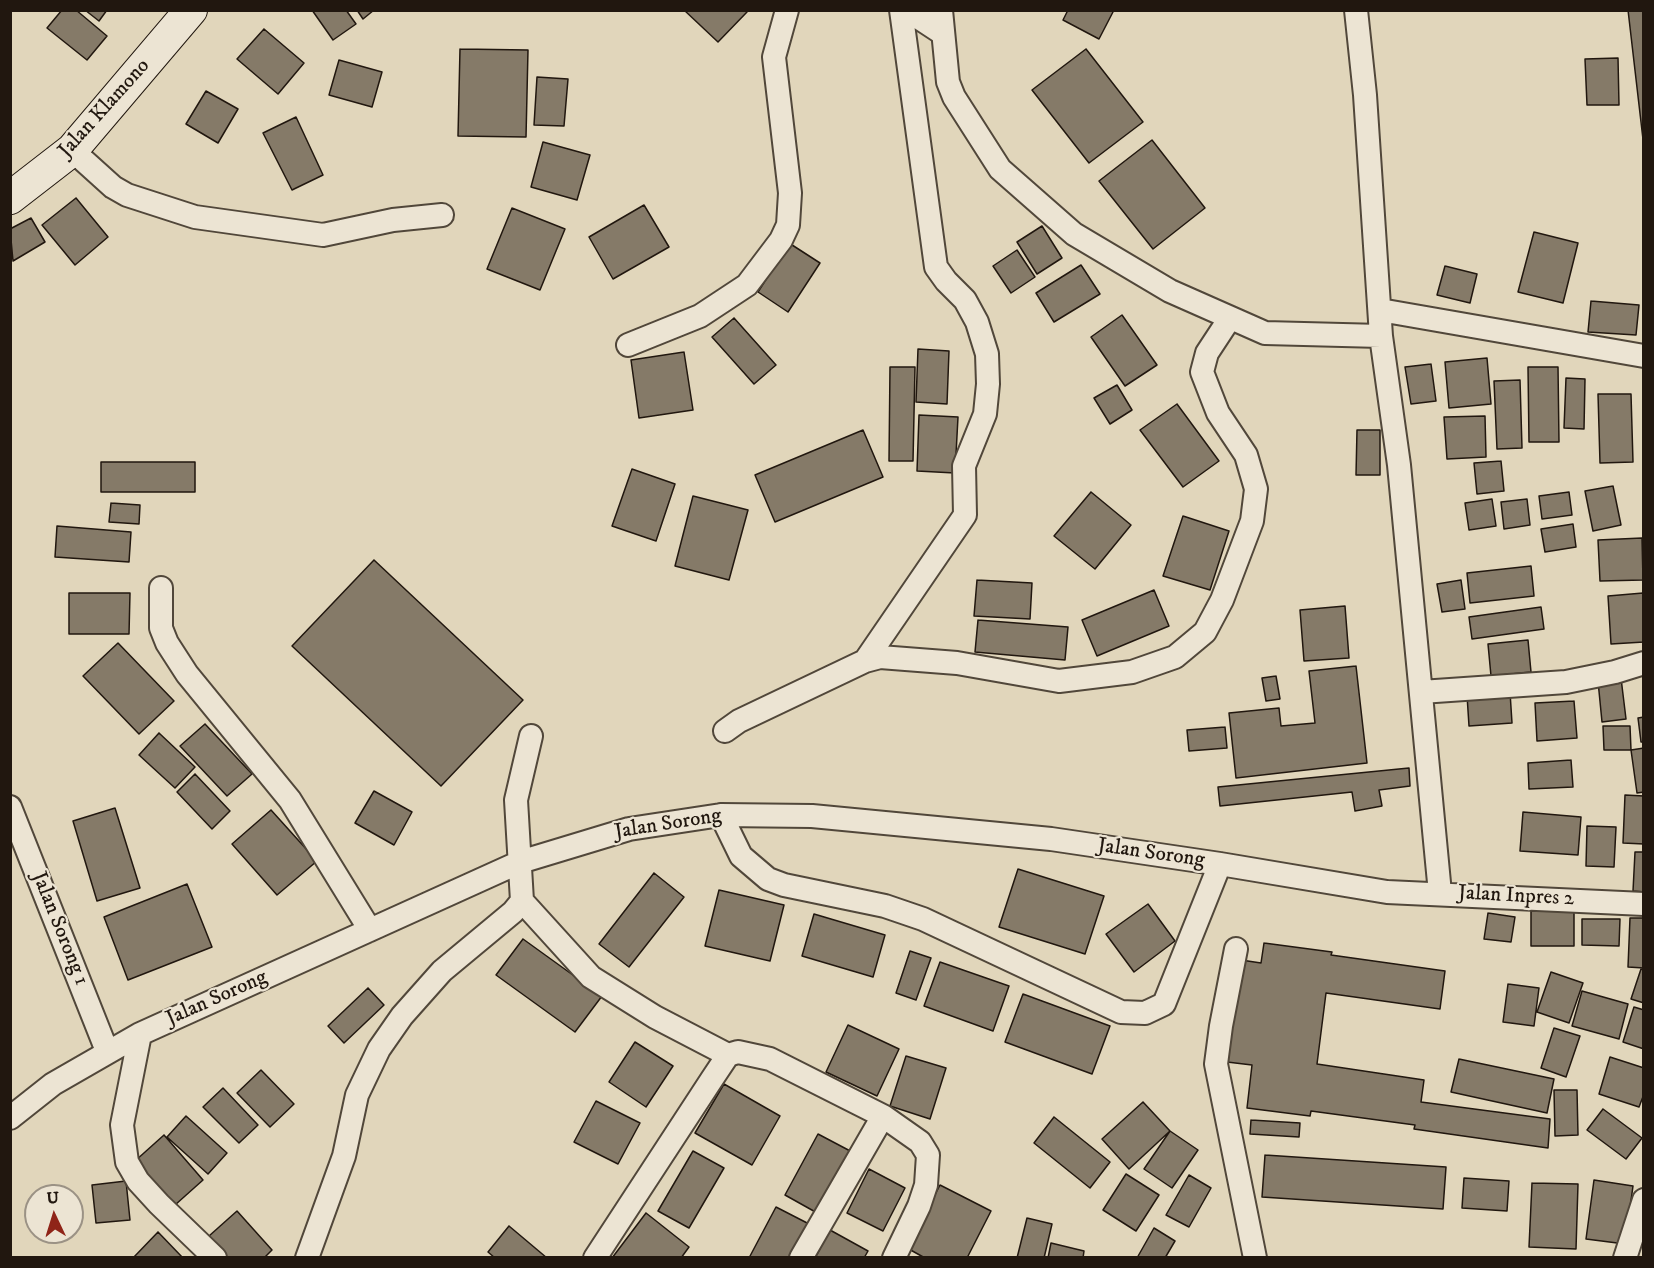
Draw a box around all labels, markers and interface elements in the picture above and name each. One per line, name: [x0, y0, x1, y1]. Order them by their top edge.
street label: Jalan Klamono: [54, 54, 156, 164]
street label: Jalan Sorong: [613, 804, 723, 846]
street label: Jalan Sorong: [1096, 834, 1206, 874]
street label: Jalan Sorong 1: [25, 869, 93, 989]
street label: Jalan Inpres 2: [1457, 881, 1575, 913]
street label: Jalan Sorong: [163, 966, 271, 1032]
north arrow: [24, 1184, 84, 1244]
text: U: [46, 1188, 60, 1208]

